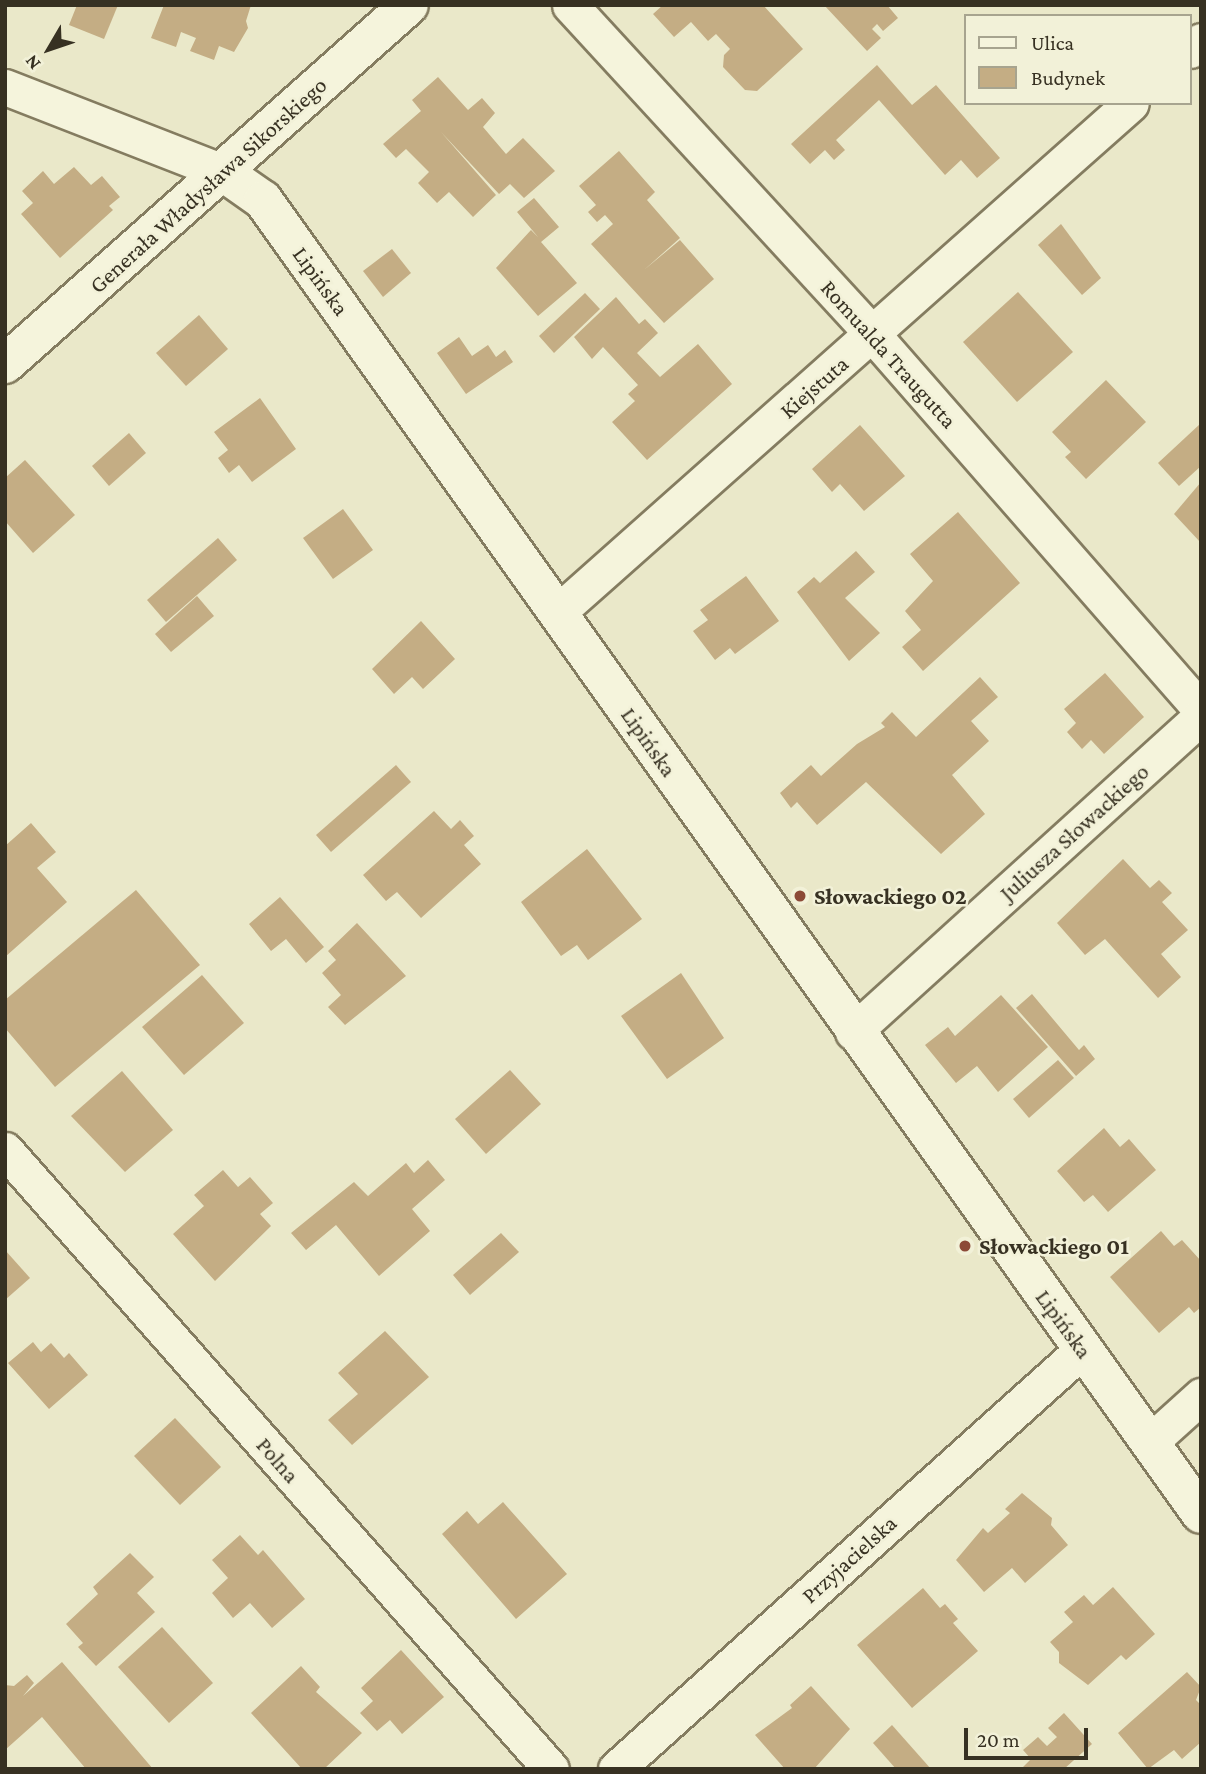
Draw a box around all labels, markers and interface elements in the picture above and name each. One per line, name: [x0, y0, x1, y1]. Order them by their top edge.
north arrow: [14, 14, 84, 84]
legend: [964, 14, 1192, 105]
text: Ulica: [1031, 31, 1074, 55]
text: N: [20, 51, 45, 74]
text: Budynek: [1031, 66, 1105, 90]
street label: Generała Władysława Sikorskiego: [84, 71, 332, 299]
street label: Lipińska: [287, 241, 355, 321]
street label: Romualda Traugutta: [815, 274, 963, 434]
street label: Kiejstuta: [774, 350, 854, 424]
street label: Lipińska: [615, 702, 683, 782]
street label: Juliusza Słowackiego: [994, 758, 1154, 906]
place label: Słowackiego 02: [814, 882, 967, 910]
marker: Słowackiego 02: [792, 888, 808, 904]
place label: Słowackiego 01: [979, 1232, 1129, 1260]
marker: Słowackiego 01: [957, 1238, 973, 1254]
street label: Lipińska: [1030, 1284, 1098, 1364]
street label: Polna: [251, 1431, 305, 1489]
street label: Przyjacielska: [796, 1509, 902, 1609]
scale bar: [968, 1714, 1092, 1758]
text: 20 m: [977, 1728, 1020, 1752]

